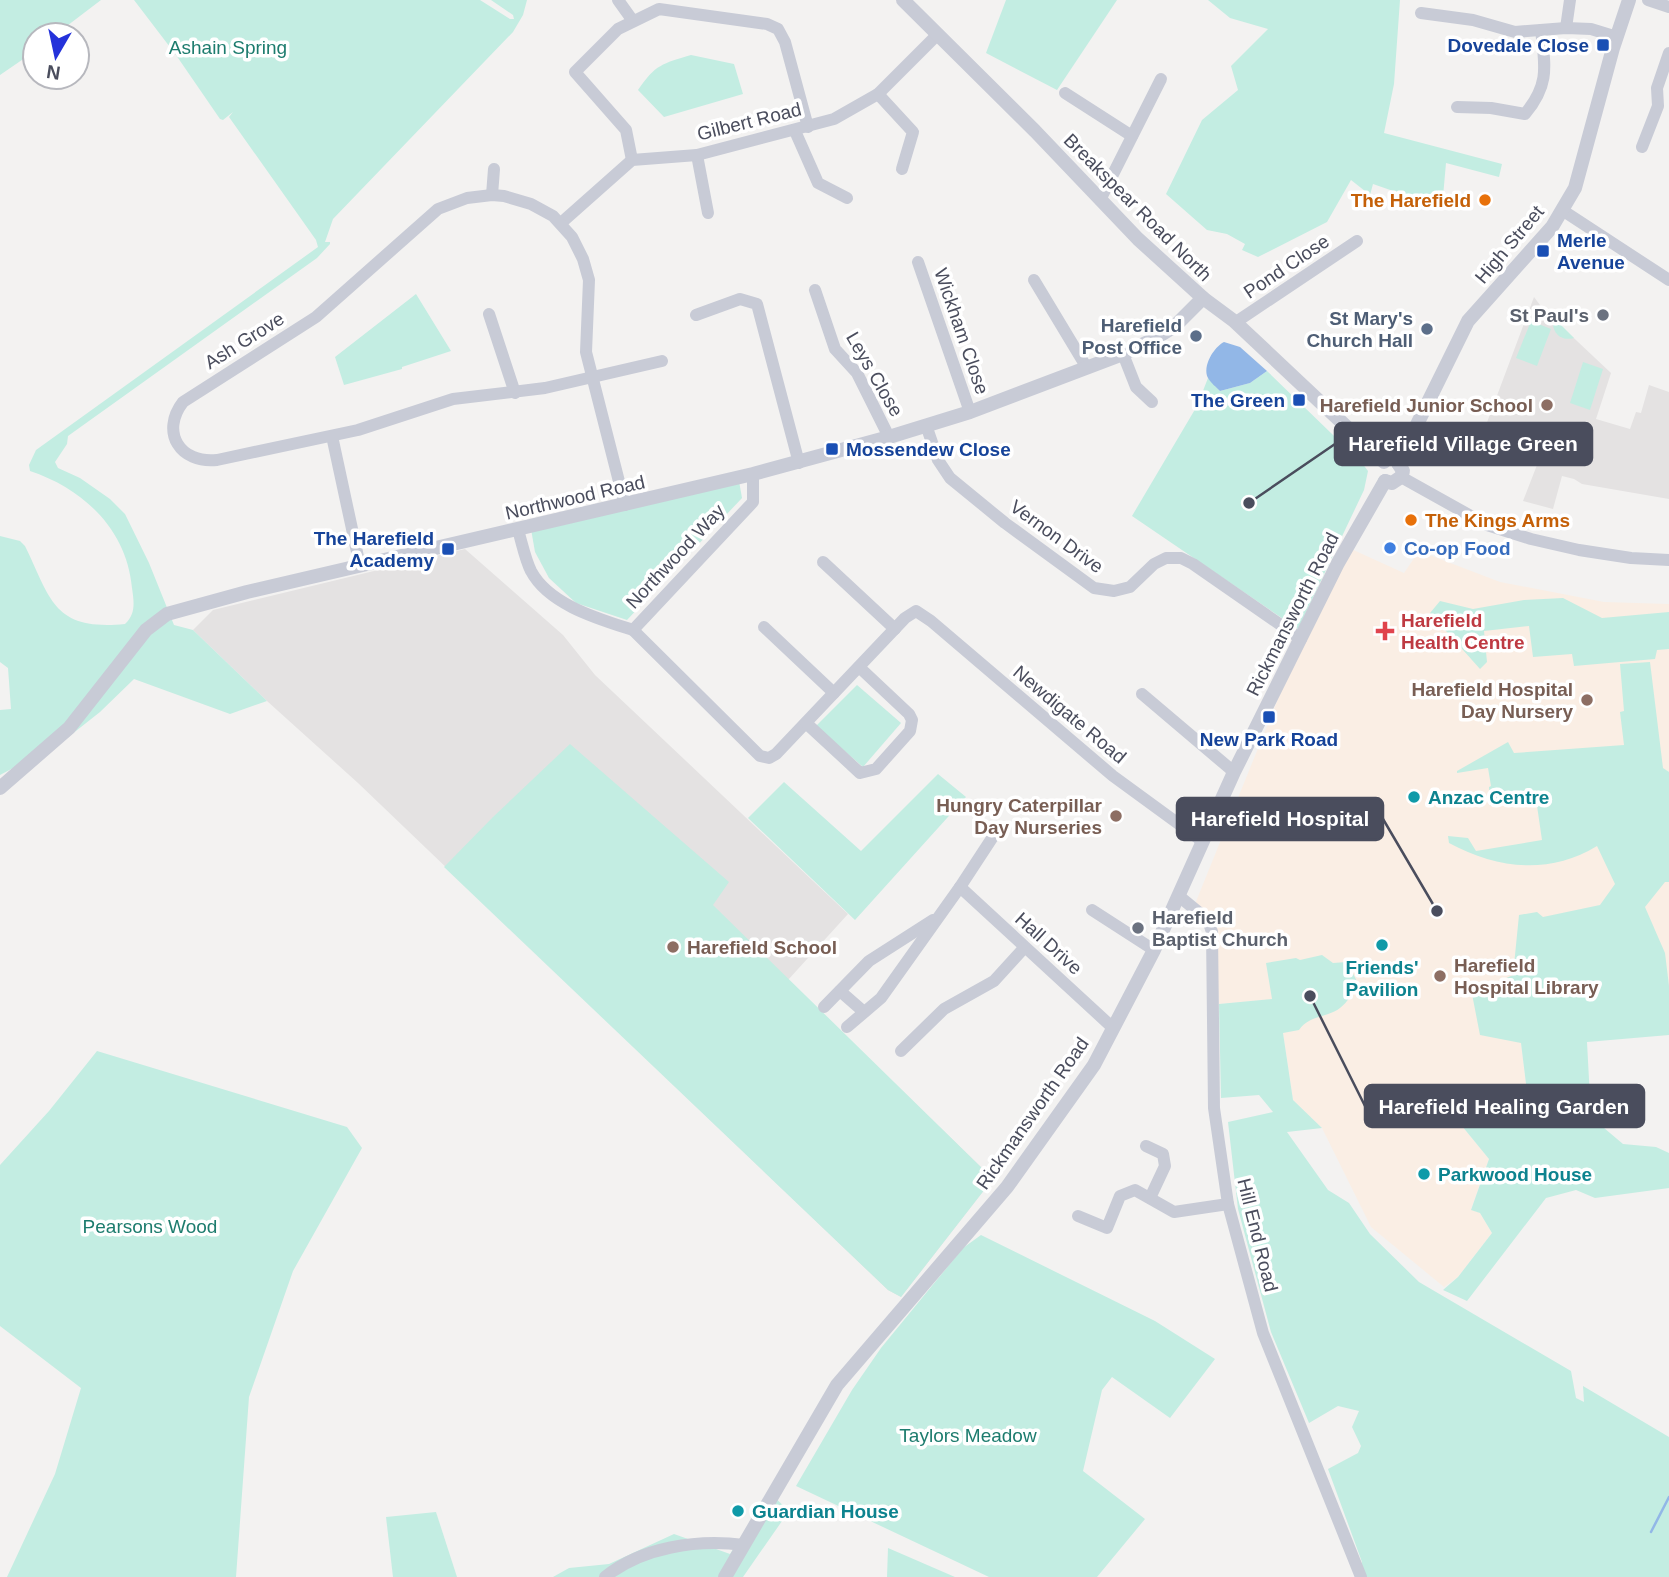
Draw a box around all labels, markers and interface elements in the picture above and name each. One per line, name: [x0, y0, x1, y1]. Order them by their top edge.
north arrow: [21, 21, 91, 91]
place label: Dovedale Close: [1448, 35, 1589, 56]
park label: Ashain Spring: [169, 37, 287, 58]
marker: Dovedale Close: [1595, 37, 1611, 53]
text: N: [45, 61, 62, 84]
street label: Gilbert Road: [695, 98, 803, 145]
street label: Breakspear Road North: [1060, 129, 1216, 285]
place label: The Harefield: [1351, 190, 1471, 211]
marker: The Harefield: [1477, 192, 1493, 208]
street label: High Street: [1471, 201, 1548, 287]
street label: Pond Close: [1240, 230, 1333, 303]
place label: Merle Avenue: [1557, 230, 1625, 273]
marker: Merle Avenue: [1535, 243, 1551, 259]
street label: Wickham Close: [930, 265, 993, 397]
place label: St Paul's: [1510, 305, 1589, 326]
marker: St Paul's: [1595, 307, 1611, 323]
street label: Ash Grove: [201, 308, 288, 373]
place label: St Mary's Church Hall: [1306, 308, 1413, 351]
place label: Harefield Post Office: [1082, 315, 1182, 358]
marker: St Mary's Church Hall: [1419, 321, 1435, 337]
street label: Leys Close: [842, 328, 907, 420]
marker: Harefield Post Office: [1188, 328, 1204, 344]
place label: The Green: [1191, 390, 1285, 411]
marker: The Green: [1291, 392, 1307, 408]
place label: Harefield Junior School: [1320, 395, 1533, 416]
marker: Harefield Junior School: [1539, 397, 1555, 413]
callout: Harefield Village Green: [1335, 423, 1592, 465]
text: Harefield Village Green: [1348, 432, 1578, 455]
place label: Mossendew Close: [846, 439, 1011, 460]
marker: Mossendew Close: [824, 441, 840, 457]
street label: Northwood Road: [503, 471, 647, 524]
street label: Vernon Drive: [1006, 496, 1107, 577]
street label: Northwood Way: [622, 500, 729, 613]
place label: The Kings Arms: [1425, 510, 1570, 531]
marker: The Kings Arms: [1403, 512, 1419, 528]
place label: The Harefield Academy: [314, 528, 434, 571]
street label: Rickmansworth Road: [1242, 529, 1343, 699]
place label: Co-op Food: [1404, 538, 1511, 559]
marker: Co-op Food: [1382, 540, 1398, 556]
marker: The Harefield Academy: [440, 541, 456, 557]
place label: Harefield Health Centre: [1401, 610, 1525, 653]
marker: Harefield Health Centre: [1375, 621, 1395, 641]
street label: Newdigate Road: [1009, 661, 1130, 768]
place label: Harefield Hospital Day Nursery: [1411, 679, 1573, 722]
marker: Harefield Hospital Day Nursery: [1579, 692, 1595, 708]
marker: New Park Road: [1261, 709, 1277, 725]
place label: New Park Road: [1200, 729, 1338, 750]
place label: Anzac Centre: [1428, 787, 1549, 808]
marker: Anzac Centre: [1406, 789, 1422, 805]
place label: Hungry Caterpillar Day Nurseries: [936, 795, 1103, 838]
callout: Harefield Hospital: [1177, 798, 1383, 840]
text: Harefield Hospital: [1191, 807, 1369, 830]
marker: Hungry Caterpillar Day Nurseries: [1108, 808, 1124, 824]
place label: Harefield Baptist Church: [1152, 907, 1288, 950]
street label: Hall Drive: [1011, 908, 1086, 979]
marker: Harefield Baptist Church: [1130, 920, 1146, 936]
place label: Harefield School: [687, 937, 837, 958]
marker: Friends' Pavilion: [1374, 937, 1390, 953]
marker: Harefield School: [665, 939, 681, 955]
place label: Harefield Hospital Library: [1454, 955, 1599, 998]
place label: Friends' Pavilion: [1345, 957, 1419, 1000]
marker: Harefield Hospital Library: [1432, 968, 1448, 984]
street label: Rickmansworth Road: [972, 1033, 1093, 1193]
callout: Harefield Healing Garden: [1365, 1085, 1644, 1127]
text: Harefield Healing Garden: [1379, 1095, 1629, 1118]
place label: Parkwood House: [1438, 1164, 1592, 1185]
marker: Parkwood House: [1416, 1166, 1432, 1182]
street label: Hill End Road: [1233, 1176, 1282, 1294]
park label: Pearsons Wood: [83, 1216, 217, 1237]
park label: Taylors Meadow: [899, 1425, 1037, 1446]
place label: Guardian House: [752, 1501, 899, 1522]
marker: Guardian House: [730, 1503, 746, 1519]

